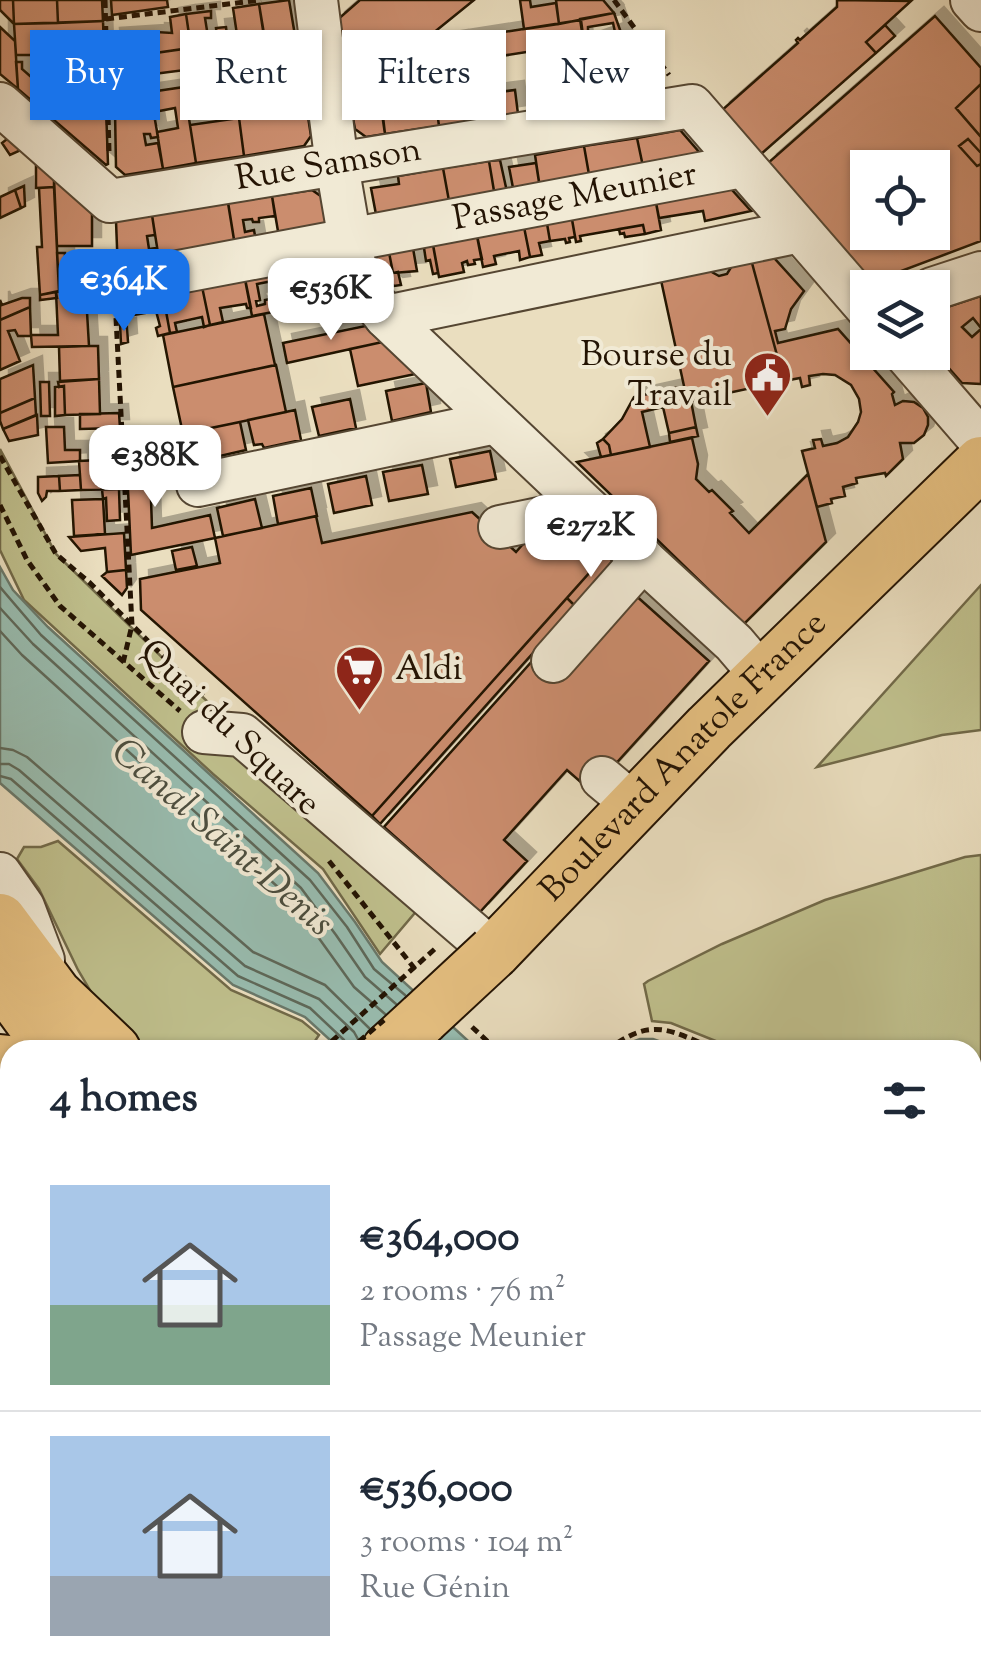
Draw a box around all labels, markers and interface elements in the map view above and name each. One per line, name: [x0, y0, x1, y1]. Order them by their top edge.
chip: Buy: [30, 30, 160, 120]
chip: Rent: [180, 30, 322, 120]
chip: Filters: [342, 30, 506, 120]
chip: New: [526, 30, 665, 120]
street label: Rue Samson: [232, 125, 425, 206]
street label: Passage Meunier: [449, 150, 701, 245]
map controls: [850, 150, 950, 370]
button: locate: [850, 150, 950, 250]
pin: €364K: [54, 249, 194, 334]
text: €364K: [81, 258, 167, 304]
pin: €536K: [261, 258, 401, 343]
text: €536K: [290, 267, 372, 313]
button: layers: [850, 270, 950, 370]
place label: Bourse du Travail: [580, 331, 732, 422]
public building icon: Bourse du Travail: [741, 350, 793, 418]
pin: €388K: [85, 425, 225, 510]
text: €388K: [111, 434, 199, 480]
pin: €272K: [521, 495, 661, 580]
text: €272K: [547, 504, 635, 550]
street label: Boulevard Anatole France: [529, 600, 839, 914]
street label: Quai du Square: [127, 629, 331, 829]
supermarket icon: Aldi: [334, 644, 386, 712]
place label: Aldi: [395, 645, 463, 696]
water label: Canal Saint-Denis: [98, 727, 344, 951]
text: 4 homes: [50, 1070, 198, 1130]
icon: filters: [877, 1073, 932, 1128]
text: €364,000: [360, 1209, 520, 1269]
icon: home: [130, 1225, 250, 1345]
text: 2 rooms · 76 m²: [360, 1269, 566, 1315]
text: Passage Meunier: [360, 1315, 586, 1361]
text: €536,000: [360, 1460, 513, 1520]
icon: home: [130, 1476, 250, 1596]
text: 3 rooms · 104 m²: [360, 1520, 574, 1566]
text: Rue Génin: [360, 1566, 510, 1612]

